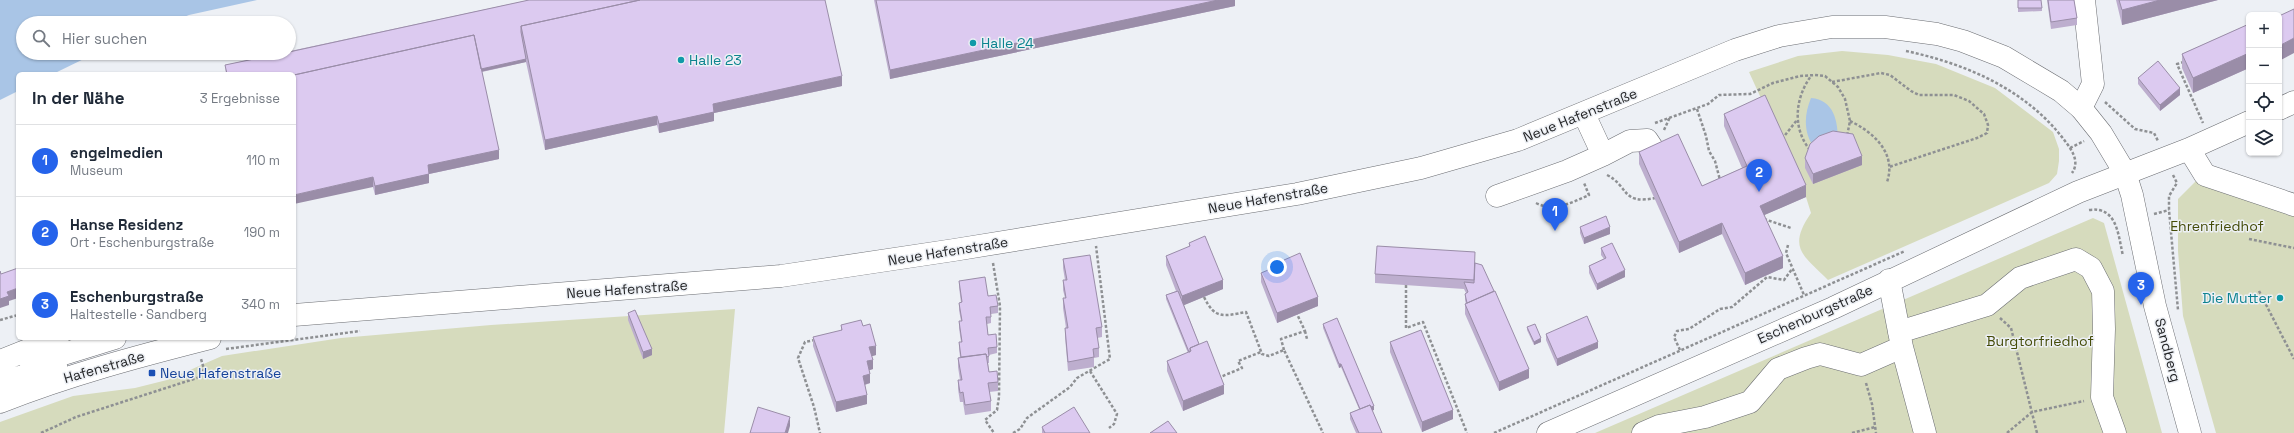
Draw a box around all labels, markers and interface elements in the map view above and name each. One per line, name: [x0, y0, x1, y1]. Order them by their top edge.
map controls: [2246, 12, 2282, 156]
button: +: [2246, 12, 2282, 48]
search box: [16, 16, 296, 60]
icon: search: [30, 27, 52, 49]
text: Hier suchen: [62, 29, 147, 48]
place label: Halle 24: [981, 34, 1034, 52]
marker: Halle 24: [968, 38, 978, 48]
button: −: [2246, 48, 2282, 84]
place label: Halle 23: [689, 51, 742, 69]
marker: Halle 23: [676, 55, 686, 65]
street label: Neue Hafenstraße: [1520, 84, 1640, 146]
button: locate: [2246, 84, 2282, 120]
text: In der Nähe: [32, 87, 124, 109]
text: 3 Ergebnisse: [200, 90, 280, 107]
button: layers: [2246, 120, 2282, 156]
text: engelmedien: [70, 143, 163, 162]
text: 1: [42, 152, 48, 169]
text: 110 m: [246, 152, 280, 169]
pin: 2: [1746, 159, 1772, 192]
text: Museum: [70, 162, 123, 179]
street label: Neue Hafenstraße: [1207, 179, 1329, 217]
pin: 1: [1542, 198, 1568, 231]
text: Hanse Residenz: [70, 215, 183, 234]
park label: Ehrenfriedhof: [2170, 217, 2264, 235]
text: 2: [41, 224, 49, 241]
text: 190 m: [244, 224, 280, 241]
street label: Neue Hafenstraße: [887, 233, 1009, 269]
text: Ort · Eschenburgstraße: [70, 234, 214, 251]
your location: [1267, 257, 1287, 277]
pin: 3: [2128, 272, 2154, 305]
street label: Neue Hafenstraße: [566, 276, 688, 302]
street label: Eschenburgstraße: [1754, 280, 1876, 348]
text: Eschenburgstraße: [70, 287, 204, 306]
place label: Die Mutter: [2202, 289, 2272, 307]
marker: Die Mutter: [2275, 293, 2285, 303]
text: 3: [41, 296, 49, 313]
text: 340 m: [241, 296, 280, 313]
text: Haltestelle · Sandberg: [70, 306, 207, 323]
street label: Sandberg: [2151, 316, 2185, 384]
park label: Burgtorfriedhof: [1986, 332, 2094, 350]
street label: Hafenstraße: [61, 347, 147, 387]
place label: Neue Hafenstraße: [160, 364, 281, 382]
marker: Neue Hafenstraße: [147, 368, 157, 378]

